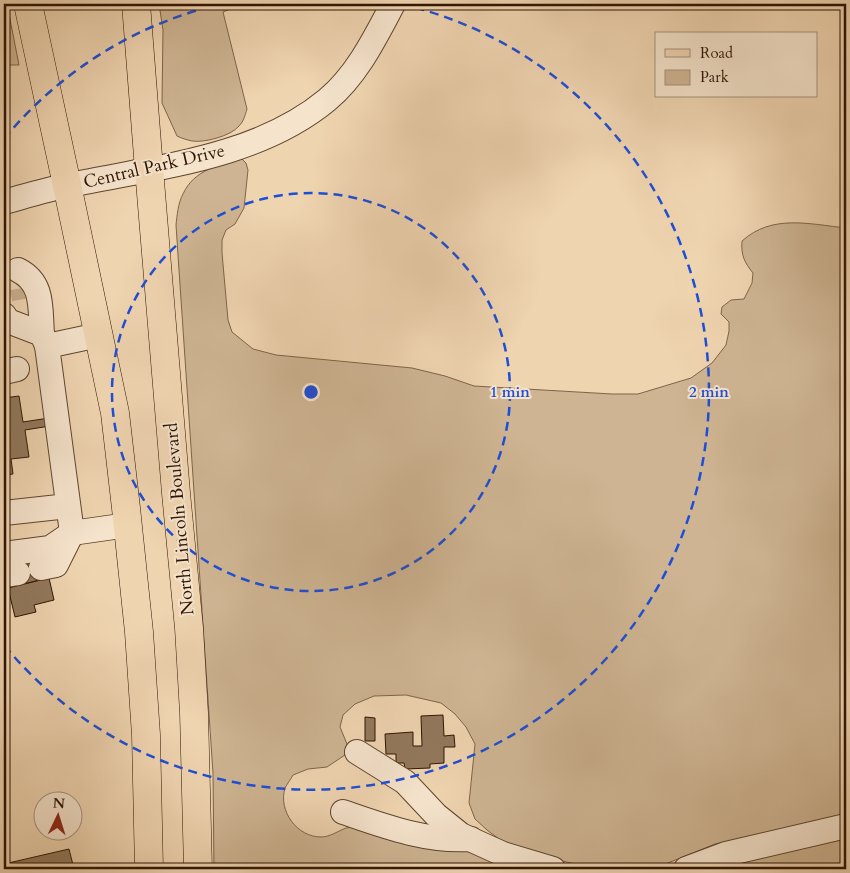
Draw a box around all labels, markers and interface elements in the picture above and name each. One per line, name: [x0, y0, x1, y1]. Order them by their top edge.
legend: [655, 32, 818, 98]
text: Road: [700, 43, 733, 63]
text: Park: [700, 67, 729, 87]
street label: Central Park Drive: [81, 138, 227, 195]
text: 1 min: [490, 382, 530, 402]
text: 2 min: [689, 382, 729, 402]
centre of rings: [302, 383, 320, 401]
street label: North Lincoln Boulevard: [159, 421, 200, 616]
north arrow: [32, 790, 82, 840]
text: N: [52, 794, 66, 813]

